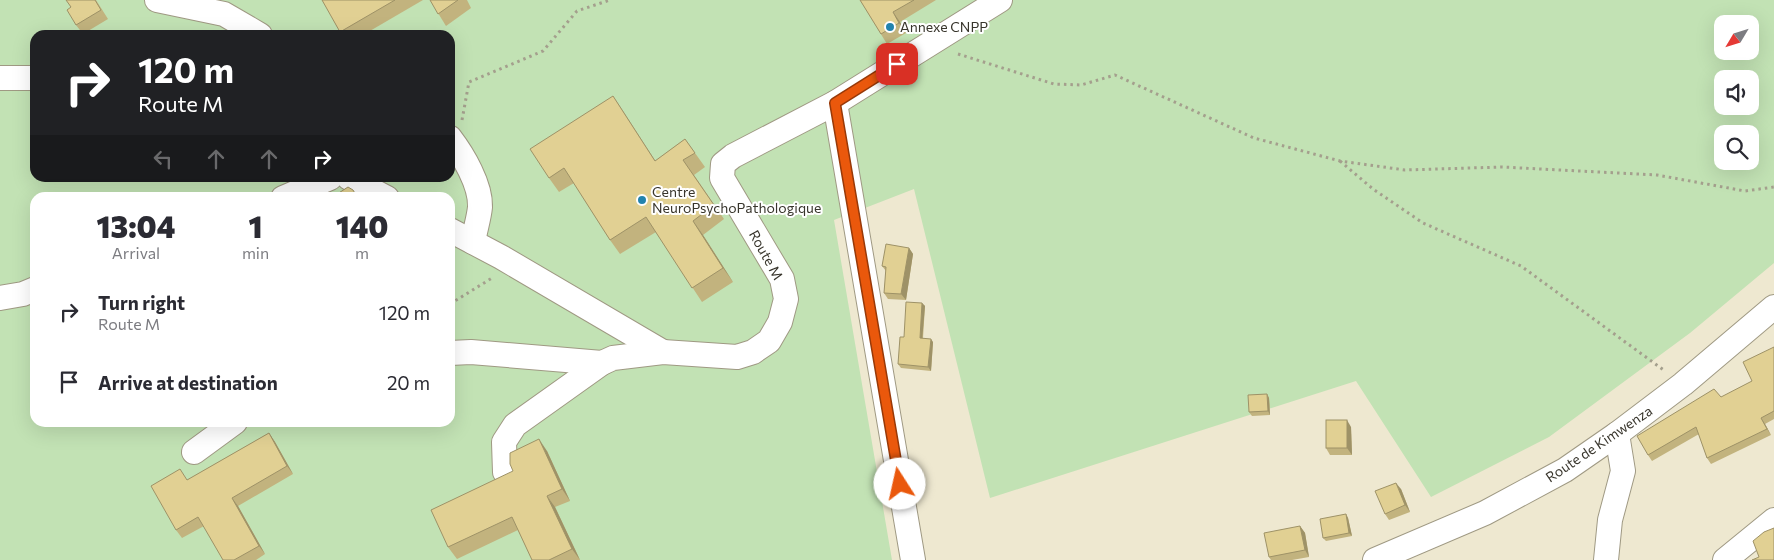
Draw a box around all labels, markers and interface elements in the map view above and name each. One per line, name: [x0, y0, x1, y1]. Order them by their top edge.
north arrow: [1714, 15, 1759, 60]
map controls: [1714, 15, 1759, 170]
place label: Annexe CNPP: [900, 18, 988, 35]
marker: Annexe CNPP: [884, 21, 896, 33]
pin: [876, 43, 918, 85]
text: 120 m: [138, 47, 234, 90]
icon: right: [55, 50, 120, 115]
icon: arrive: [883, 50, 911, 78]
button: sound: [1714, 70, 1759, 115]
text: Route M: [138, 90, 223, 117]
button: search: [1714, 125, 1759, 170]
icon: left: [149, 145, 177, 173]
icon: ahead: [202, 145, 230, 173]
icon: ahead: [255, 145, 283, 173]
icon: right: [308, 145, 336, 173]
place label: Centre NeuroPsychoPathologique: [652, 183, 821, 216]
marker: Centre NeuroPsychoPathologique: [636, 194, 648, 206]
text: 13:04: [97, 207, 175, 244]
text: 1: [249, 207, 263, 244]
text: 140: [336, 207, 388, 244]
street label: Route M: [746, 227, 787, 283]
text: Arrival: [112, 243, 160, 262]
text: min: [242, 243, 269, 262]
text: m: [355, 243, 369, 262]
text: Turn right: [98, 291, 185, 314]
icon: right: [55, 298, 83, 326]
text: 120 m: [379, 301, 430, 324]
text: Route M: [98, 314, 160, 333]
icon: arrive: [55, 368, 83, 396]
text: Arrive at destination: [98, 371, 278, 394]
text: 20 m: [387, 371, 430, 394]
street label: Route de Kimwenza: [1542, 402, 1655, 485]
position arrow: [873, 457, 925, 509]

